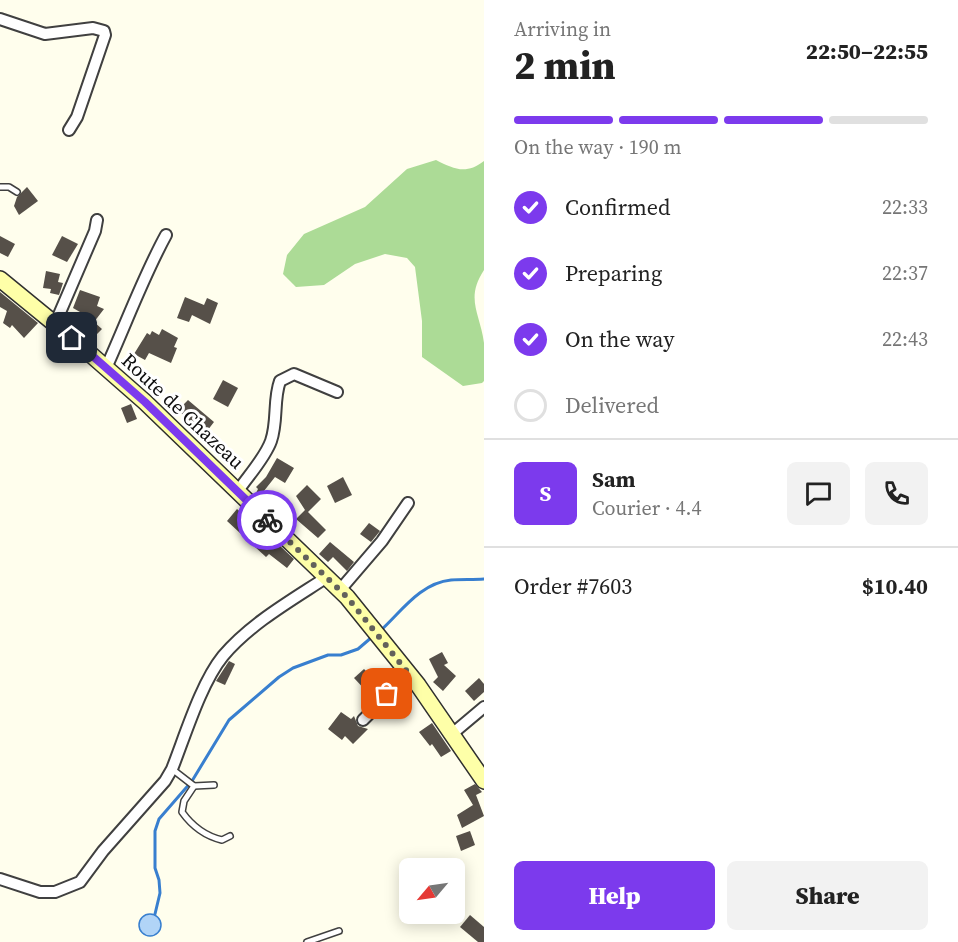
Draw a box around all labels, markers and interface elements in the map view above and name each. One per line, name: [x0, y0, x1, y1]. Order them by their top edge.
text: Arriving in: [514, 15, 611, 43]
text: 22:50–22:55: [806, 36, 928, 66]
text: 2 min: [514, 39, 616, 92]
text: On the way · 190 m: [514, 133, 681, 161]
icon: check: [514, 191, 547, 224]
text: Confirmed: [565, 192, 670, 222]
text: 22:33: [882, 193, 928, 221]
icon: check: [514, 257, 547, 290]
text: Preparing: [565, 258, 662, 288]
text: 22:37: [882, 259, 928, 287]
pin: [46, 312, 97, 363]
icon: home: [55, 321, 88, 354]
icon: check: [514, 323, 547, 356]
text: On the way: [565, 324, 674, 354]
text: 22:43: [882, 325, 928, 353]
street label: Route de Chazeau: [115, 347, 251, 475]
text: Delivered: [565, 390, 659, 420]
button: chat: [787, 462, 850, 525]
button: phone: [865, 462, 928, 525]
text: Sam: [592, 464, 636, 494]
text: S: [540, 478, 551, 508]
courier: [237, 490, 297, 550]
text: Courier · 4.4: [592, 494, 701, 522]
icon: bike: [251, 504, 284, 537]
text: Order #7603: [514, 571, 632, 601]
text: $10.40: [862, 571, 928, 601]
pin: [361, 668, 412, 719]
icon: bag: [370, 677, 403, 710]
north arrow: [399, 858, 465, 924]
map controls: [399, 858, 465, 924]
button: Help: [514, 861, 715, 930]
button: Share: [727, 861, 928, 930]

